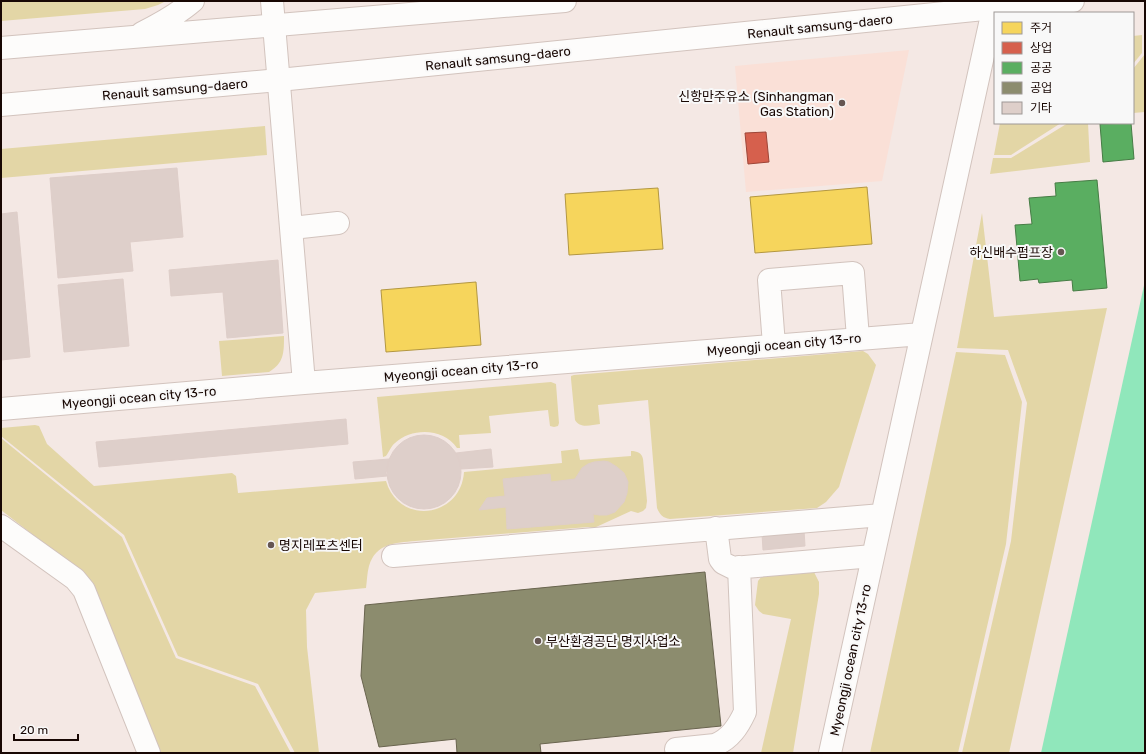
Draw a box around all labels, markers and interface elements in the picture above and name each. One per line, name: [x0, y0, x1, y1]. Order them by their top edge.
street label: Renault samsung-daero: [747, 11, 894, 43]
legend: [994, 12, 1134, 124]
text: 주거: [1030, 21, 1052, 35]
text: 상업: [1030, 41, 1052, 55]
street label: Renault samsung-daero: [425, 43, 572, 75]
text: 공공: [1030, 61, 1052, 75]
street label: Renault samsung-daero: [102, 76, 249, 104]
text: 공업: [1030, 81, 1052, 95]
place label: 신항만주유소 (Sinhangman Gas Station): [678, 89, 834, 119]
marker: 신항만주유소 (Sinhangman Gas Station): [837, 98, 847, 108]
text: 기타: [1030, 101, 1052, 115]
place label: 하신배수펌프장: [969, 245, 1053, 260]
marker: 하신배수펌프장: [1056, 247, 1066, 257]
street label: Myeongji ocean city 13-ro: [706, 330, 862, 360]
street label: Myeongji ocean city 13-ro: [383, 356, 539, 386]
street label: Myeongji ocean city 13-ro: [61, 383, 217, 413]
place label: 명지레포츠센터: [279, 538, 363, 553]
marker: 명지레포츠센터: [266, 540, 276, 550]
street label: Myeongji ocean city 13-ro: [827, 583, 875, 738]
place label: 부산환경공단 명지사업소: [546, 634, 681, 649]
marker: 부산환경공단 명지사업소: [533, 636, 543, 646]
scale bar: [14, 716, 78, 742]
text: 20 m: [20, 723, 48, 737]

